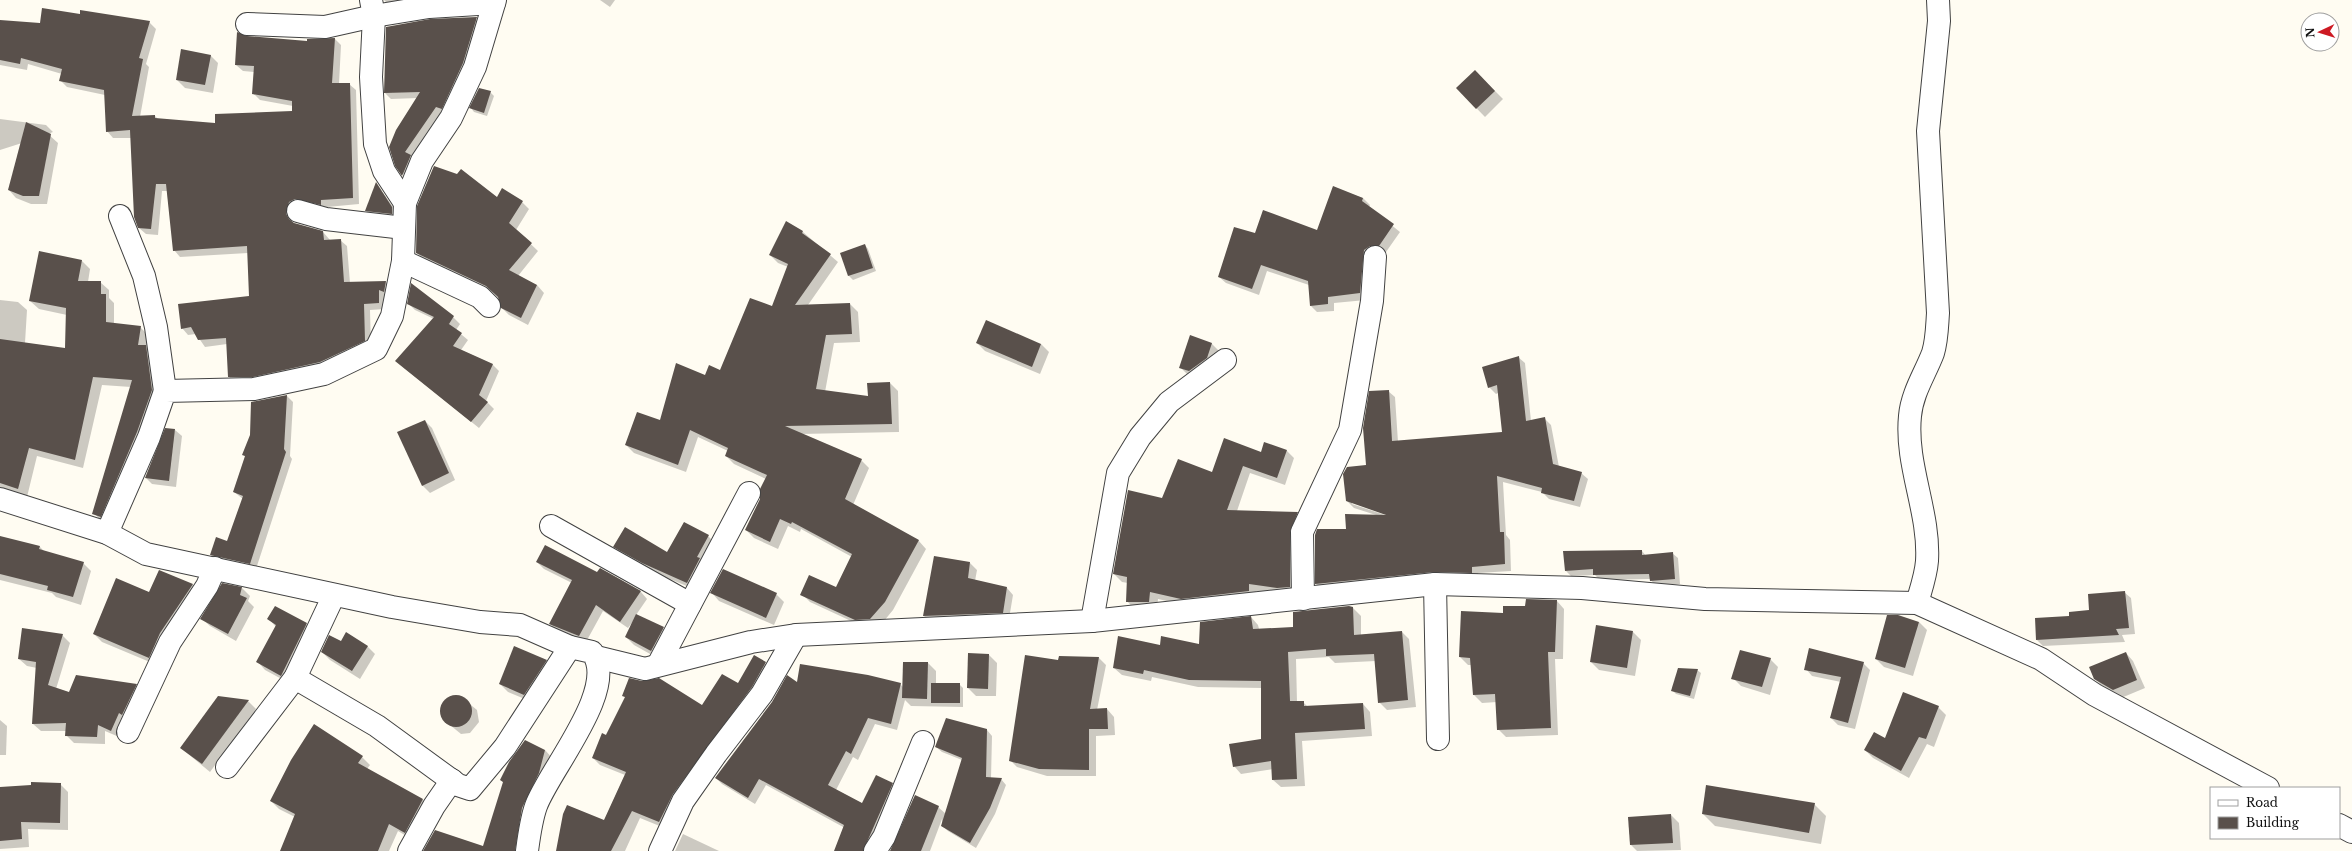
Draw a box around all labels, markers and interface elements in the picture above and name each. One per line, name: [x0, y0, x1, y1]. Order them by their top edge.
north arrow: [2300, 12, 2340, 52]
text: N: [2303, 26, 2317, 38]
legend: [2210, 787, 2340, 839]
text: Road: [2246, 795, 2278, 810]
text: Building: [2246, 815, 2300, 830]

